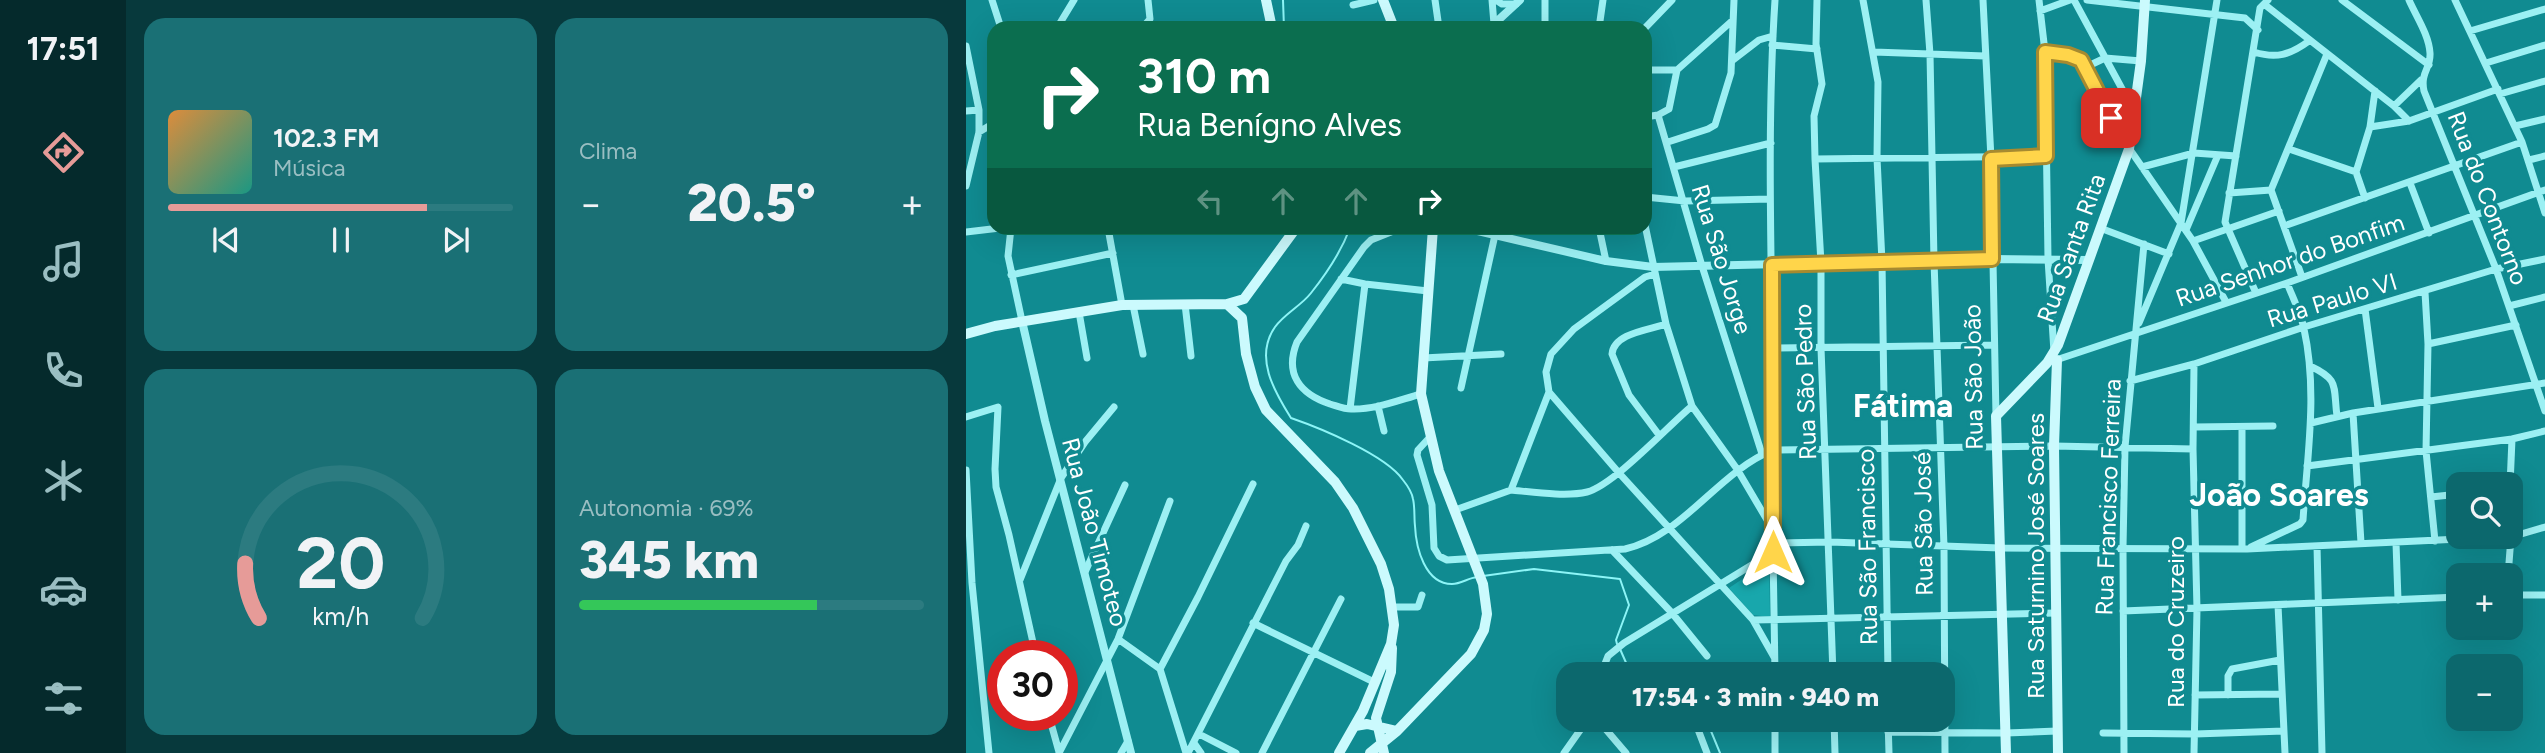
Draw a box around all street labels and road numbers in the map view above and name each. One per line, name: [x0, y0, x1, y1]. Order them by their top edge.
street label: Rua do Contorno: [2442, 107, 2534, 289]
street label: Rua Santa Rita: [2031, 170, 2111, 326]
street label: Rua São Jorge: [1685, 181, 1759, 337]
street label: Rua Senhor do Bonfim: [2172, 207, 2408, 313]
street label: Rua Paulo VI: [2264, 267, 2400, 333]
street label: Rua São Pedro: [1788, 303, 1822, 461]
street label: Rua São João: [1957, 304, 1989, 450]
street label: Rua Francisco Ferreira: [2089, 378, 2127, 616]
street label: Rua Saturnino José Soares: [2021, 413, 2050, 699]
street label: Rua João Timoteo: [1056, 434, 1134, 630]
street label: Rua São Francisco: [1851, 448, 1883, 646]
street label: Rua São José: [1907, 452, 1939, 596]
street label: Rua do Cruzeiro: [2161, 536, 2190, 708]

